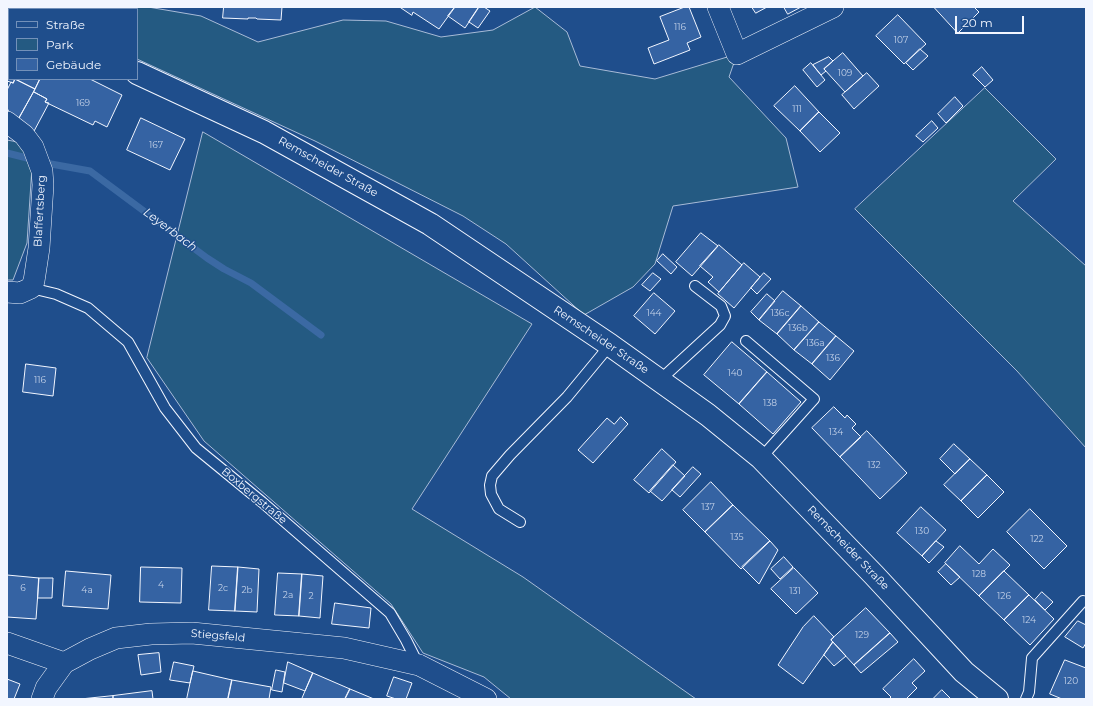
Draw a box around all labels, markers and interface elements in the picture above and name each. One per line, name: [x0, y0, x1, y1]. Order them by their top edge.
legend: [8, 8, 138, 80]
scale bar: [957, 8, 1026, 34]
text: 20 m: [962, 15, 993, 30]
text: Straße: [46, 17, 85, 32]
house number: 116: [674, 22, 686, 32]
house number: 107: [894, 35, 908, 45]
text: Park: [46, 37, 73, 52]
text: Gebäude: [46, 57, 101, 72]
house number: 109: [838, 68, 852, 78]
house number: 169: [76, 98, 90, 108]
house number: 111: [792, 104, 802, 114]
street label: Remscheider Straße: [276, 134, 380, 200]
house number: 167: [149, 140, 163, 150]
street label: Blaffertsberg: [32, 175, 48, 247]
water label: Leyerbach: [140, 205, 200, 255]
street label: Remscheider Straße: [551, 303, 651, 377]
house number: 144: [646, 308, 662, 318]
house number: 136c: [771, 308, 789, 318]
house number: 136b: [788, 323, 808, 333]
house number: 136a: [805, 338, 825, 348]
house number: 136: [826, 353, 840, 363]
house number: 140: [727, 368, 743, 378]
house number: 116: [34, 375, 46, 385]
house number: 138: [763, 398, 777, 408]
house number: 134: [829, 427, 843, 437]
house number: 132: [867, 460, 881, 470]
street label: Boxbergstraße: [219, 465, 289, 527]
house number: 137: [701, 502, 715, 512]
street label: Remscheider Straße: [804, 503, 892, 593]
house number: 130: [915, 526, 929, 536]
house number: 135: [730, 532, 744, 542]
house number: 122: [1030, 534, 1044, 544]
house number: 128: [972, 569, 986, 579]
house number: 4: [158, 580, 164, 590]
house number: 6: [20, 583, 26, 593]
house number: 2c: [218, 583, 228, 593]
house number: 4a: [81, 585, 93, 595]
house number: 2b: [241, 585, 253, 595]
house number: 131: [789, 586, 801, 596]
house number: 2a: [283, 590, 293, 600]
house number: 2: [308, 591, 314, 601]
house number: 126: [997, 591, 1011, 601]
house number: 124: [1022, 615, 1036, 625]
street label: Stiegsfeld: [190, 627, 246, 645]
house number: 129: [855, 630, 869, 640]
house number: 120: [1064, 676, 1078, 686]

